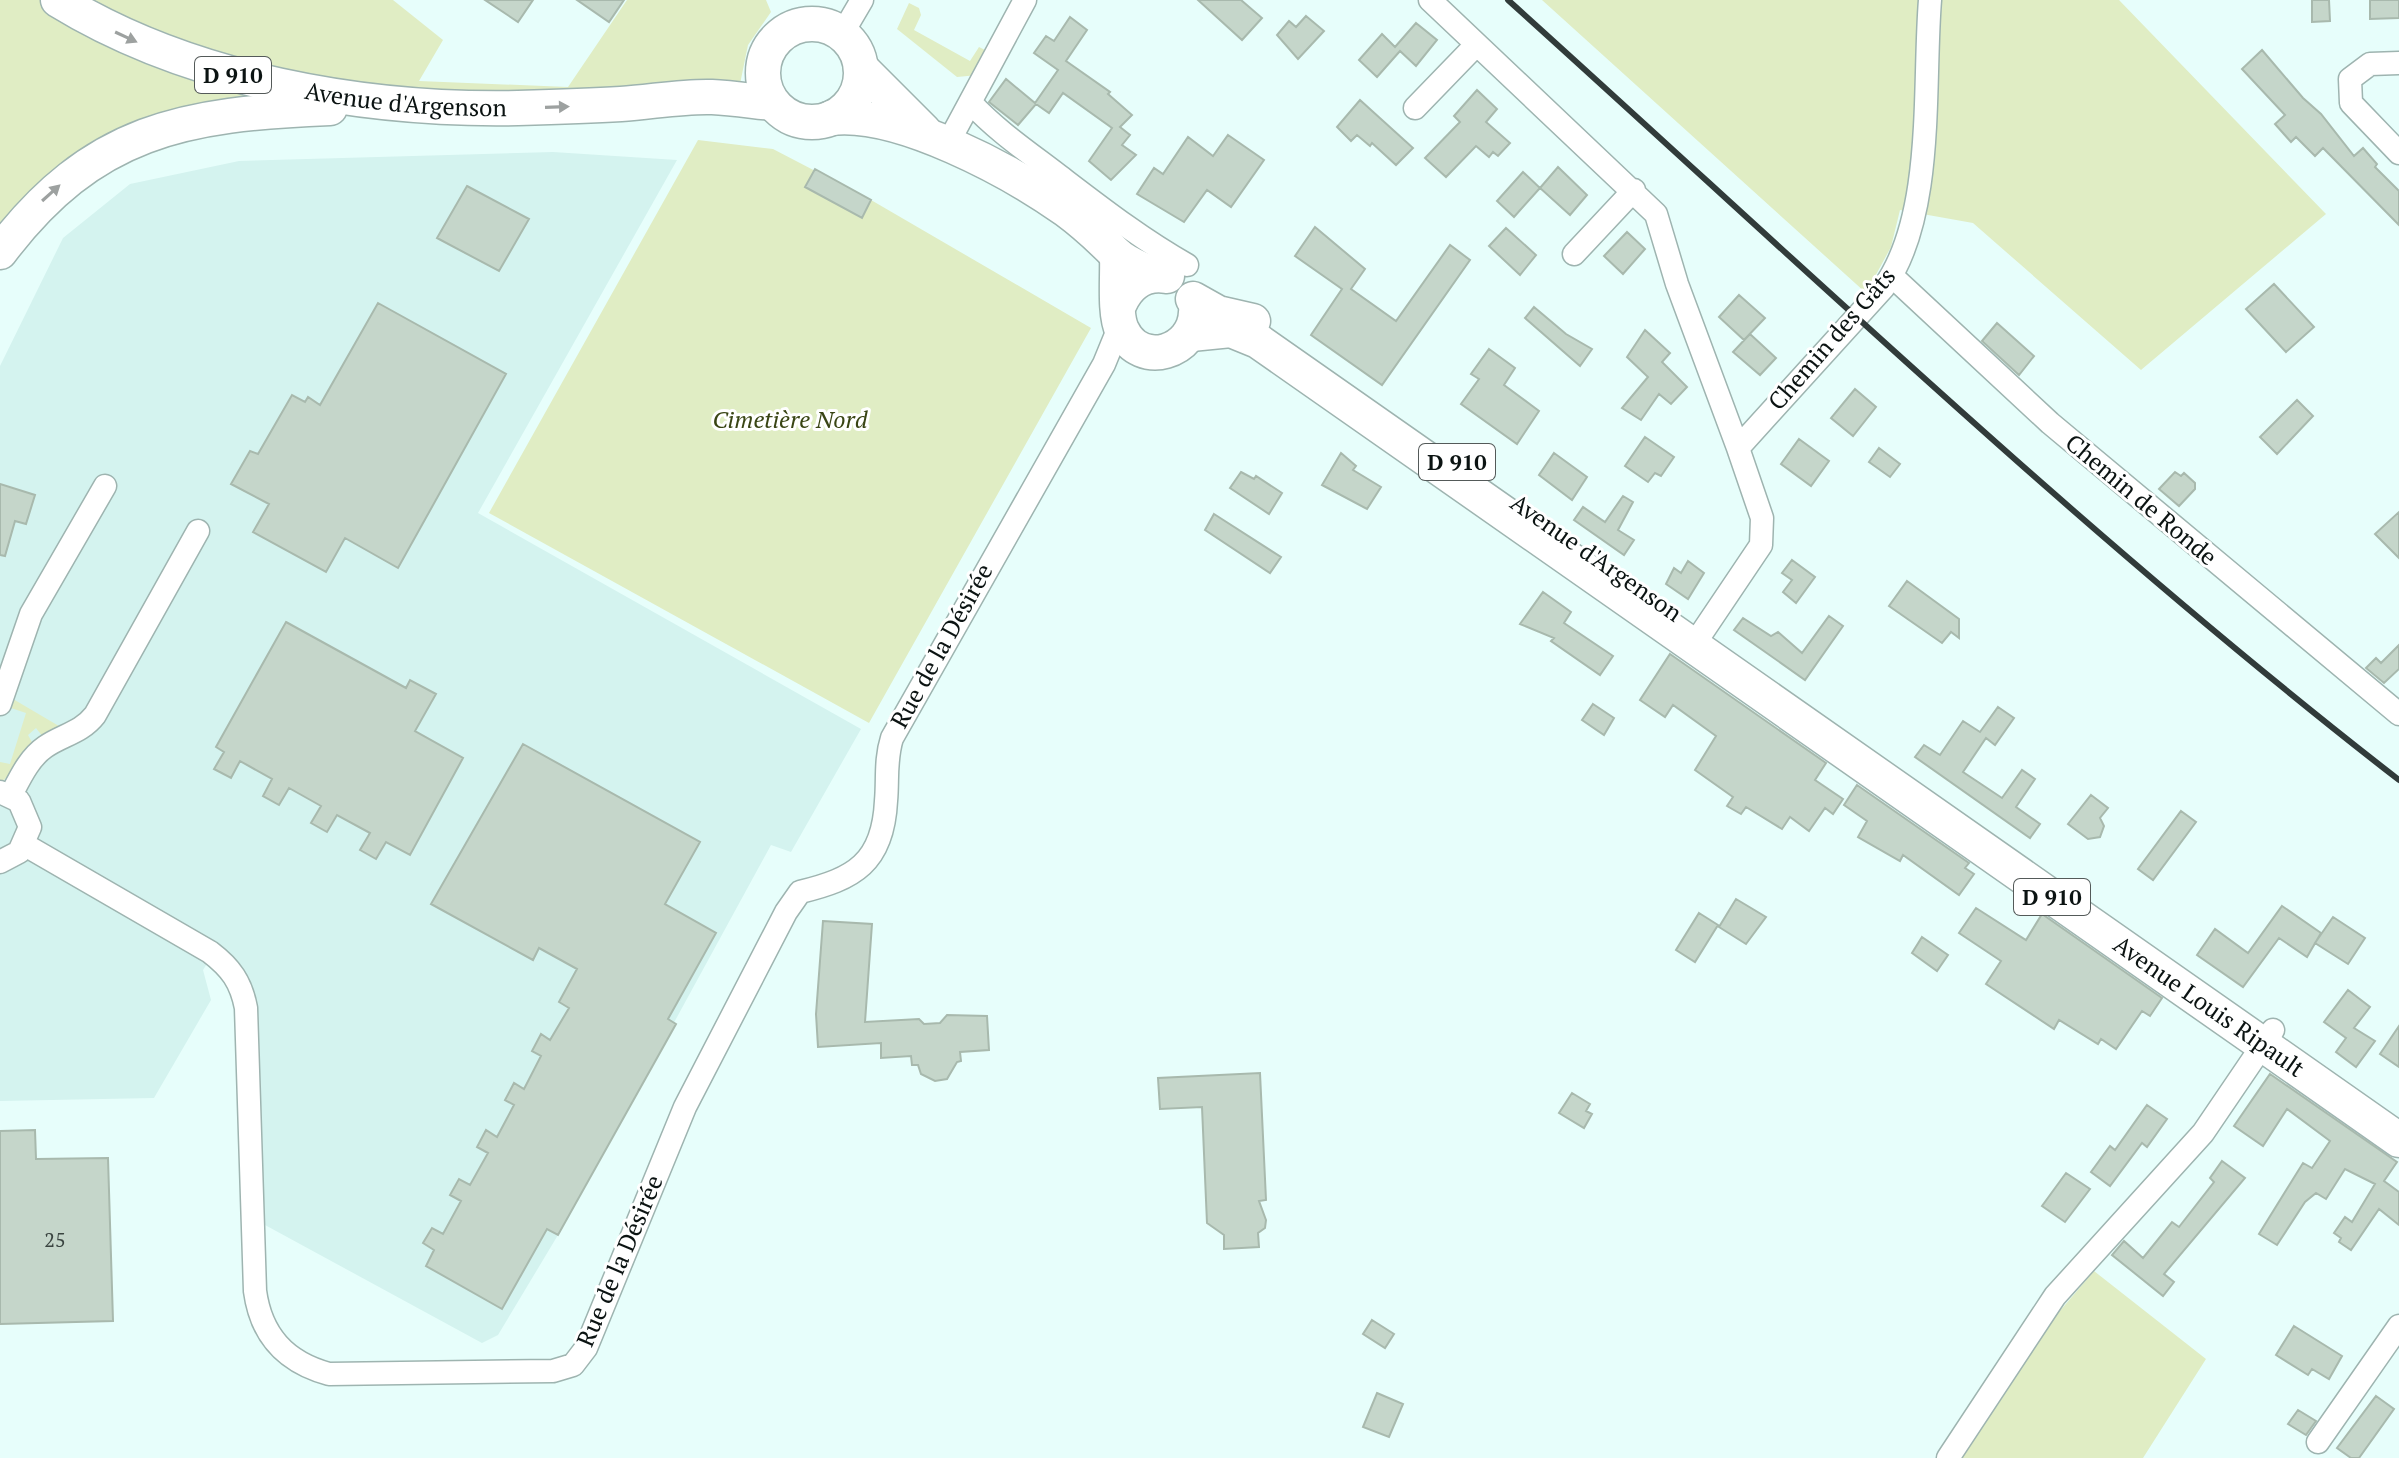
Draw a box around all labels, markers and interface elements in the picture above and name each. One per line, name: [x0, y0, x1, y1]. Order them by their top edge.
one-way arrow: [114, 30, 138, 44]
road number: D 910: [195, 57, 271, 93]
street label: Avenue d'Argenson: [302, 74, 507, 123]
one-way arrow: [545, 101, 570, 113]
one-way arrow: [41, 184, 60, 202]
street label: Chemin des Gâts: [1760, 260, 1902, 416]
park label: Cimetière Nord: [712, 403, 869, 435]
street label: Chemin de Ronde: [2059, 426, 2224, 572]
road number: D 910: [1419, 444, 1495, 480]
street label: Avenue d'Argenson: [1504, 486, 1689, 628]
street label: Rue de la Désirée: [883, 558, 1000, 733]
road number: D 910: [2014, 879, 2090, 915]
street label: Avenue Louis Ripault: [2107, 928, 2311, 1084]
street label: Rue de la Désirée: [569, 1170, 670, 1351]
house number: 25: [44, 1226, 66, 1253]

